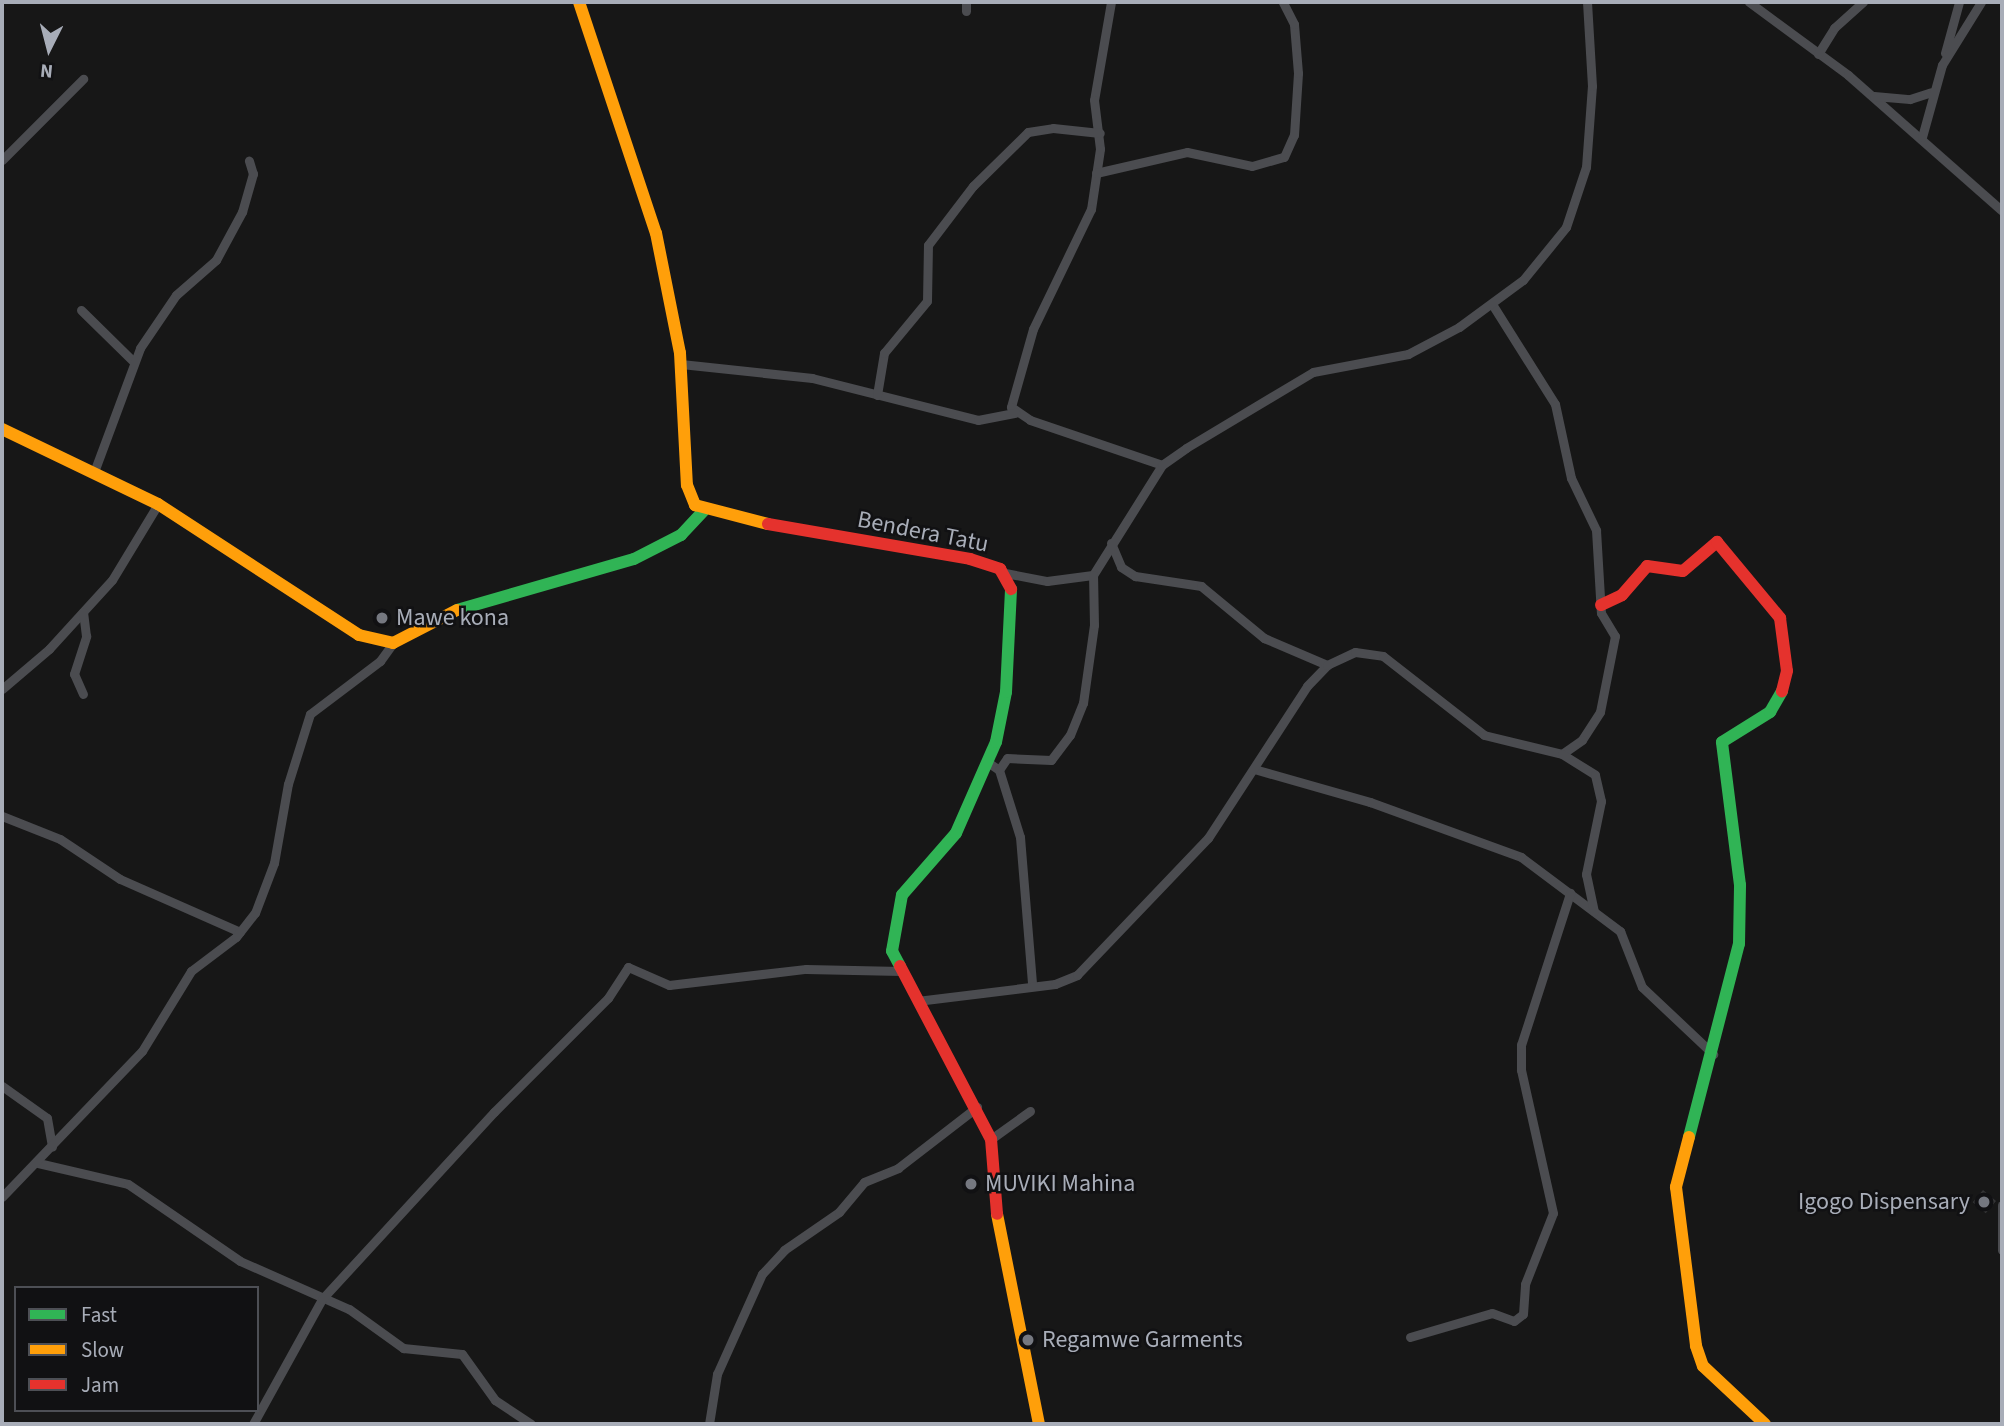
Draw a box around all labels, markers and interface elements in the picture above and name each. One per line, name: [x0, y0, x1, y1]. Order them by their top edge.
north arrow: [14, 14, 84, 84]
text: N: [39, 56, 54, 84]
street label: Bendera Tatu: [855, 505, 991, 559]
place label: Mawe kona: [396, 604, 509, 632]
marker: Mawe kona: [374, 610, 390, 626]
place label: MUVIKI Mahina: [985, 1170, 1135, 1198]
marker: MUVIKI Mahina: [963, 1176, 979, 1192]
place label: Igogo Dispensary: [1798, 1188, 1970, 1216]
marker: Igogo Dispensary: [1976, 1194, 1992, 1210]
legend: [14, 1286, 259, 1412]
text: Fast: [81, 1300, 117, 1330]
place label: Regamwe Garments: [1042, 1326, 1243, 1354]
marker: Regamwe Garments: [1020, 1332, 1036, 1348]
text: Slow: [81, 1335, 124, 1365]
text: Jam: [81, 1370, 119, 1400]

